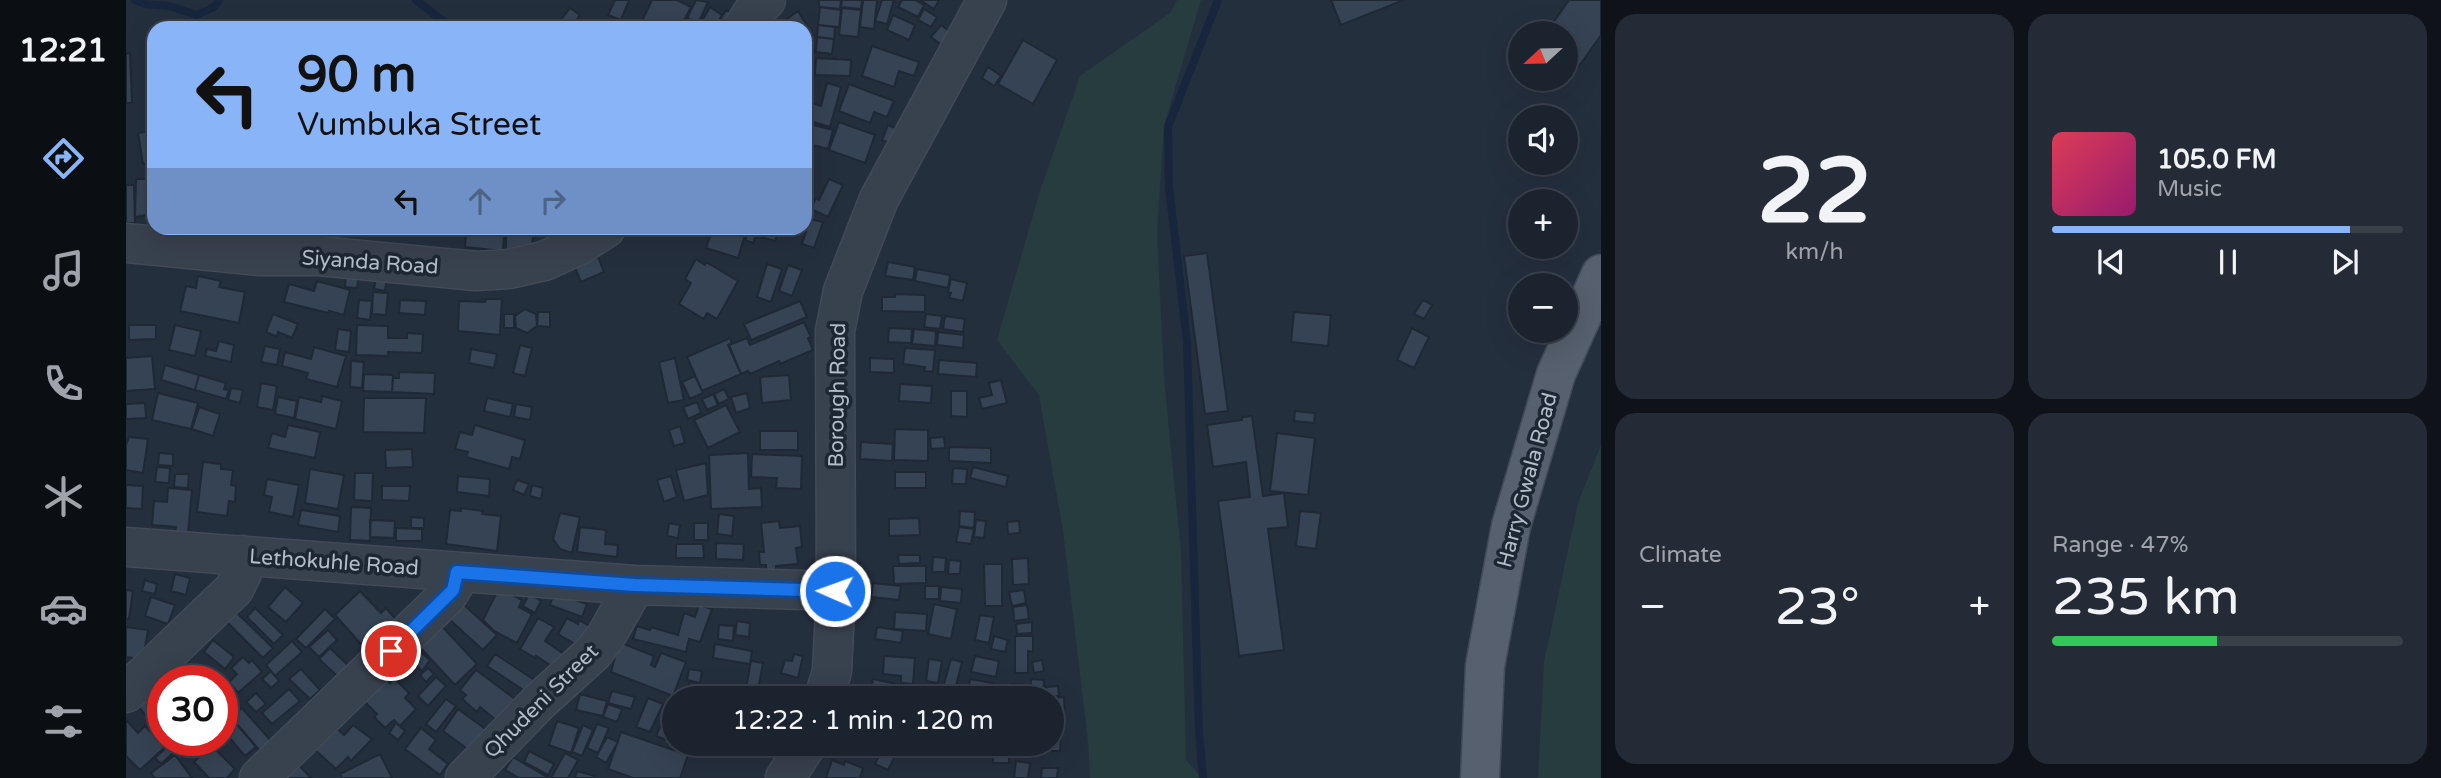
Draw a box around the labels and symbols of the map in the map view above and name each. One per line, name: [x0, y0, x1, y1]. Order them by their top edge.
north arrow: [1508, 21, 1578, 91]
street label: Siyanda Road: [301, 245, 439, 280]
street label: Borough Road: [824, 322, 851, 468]
street label: Harry Gwala Road: [1492, 390, 1563, 570]
street label: Lethokuhle Road: [248, 544, 420, 581]
position arrow: [798, 554, 872, 628]
pin: [361, 621, 421, 681]
street label: Qhudeni Street: [479, 639, 604, 764]
speed limit sign: 30: [147, 665, 238, 756]

